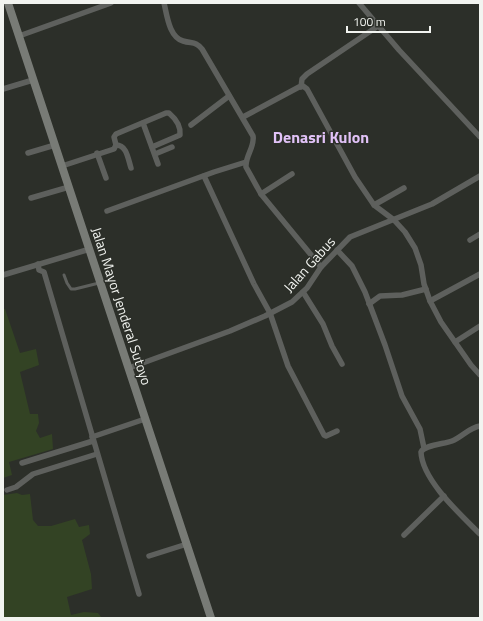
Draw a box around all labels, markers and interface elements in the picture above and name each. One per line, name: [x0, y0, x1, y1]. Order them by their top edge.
scale bar: [347, 8, 430, 34]
text: 100 m: [353, 12, 386, 31]
district label: Denasri Kulon: [273, 125, 369, 149]
street label: Jalan Mayor Jenderal Sutoyo: [87, 224, 157, 388]
street label: Jalan Gabus: [278, 231, 340, 297]

